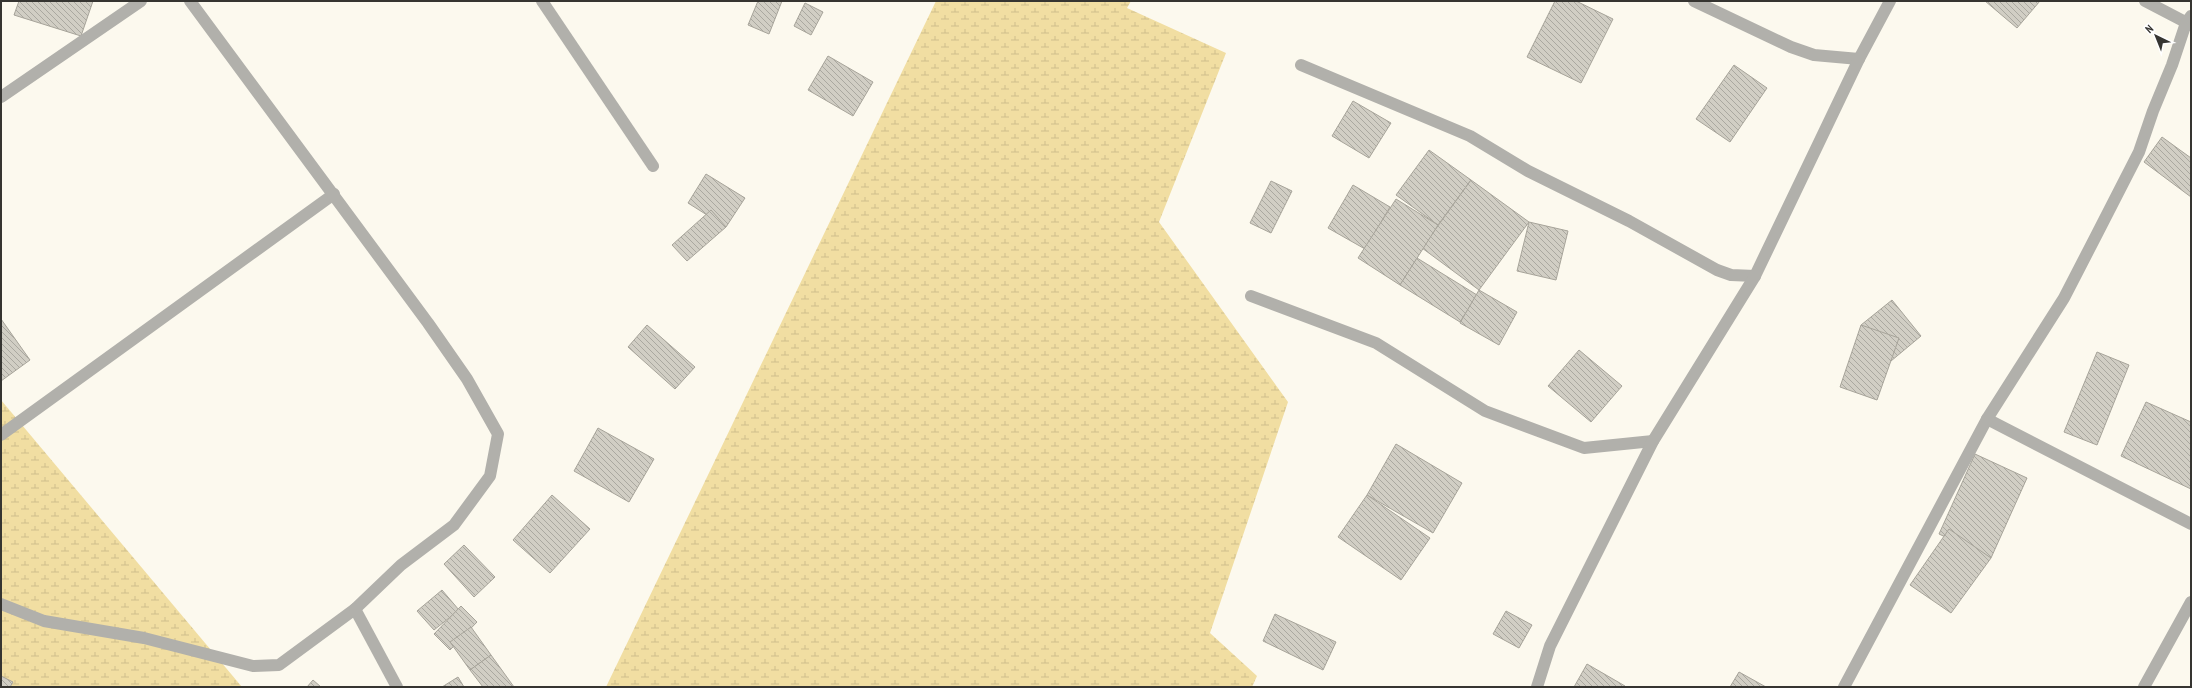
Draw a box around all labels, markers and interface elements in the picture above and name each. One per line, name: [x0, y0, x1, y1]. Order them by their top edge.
north arrow: [2136, 16, 2176, 56]
text: N: [2142, 22, 2156, 36]

